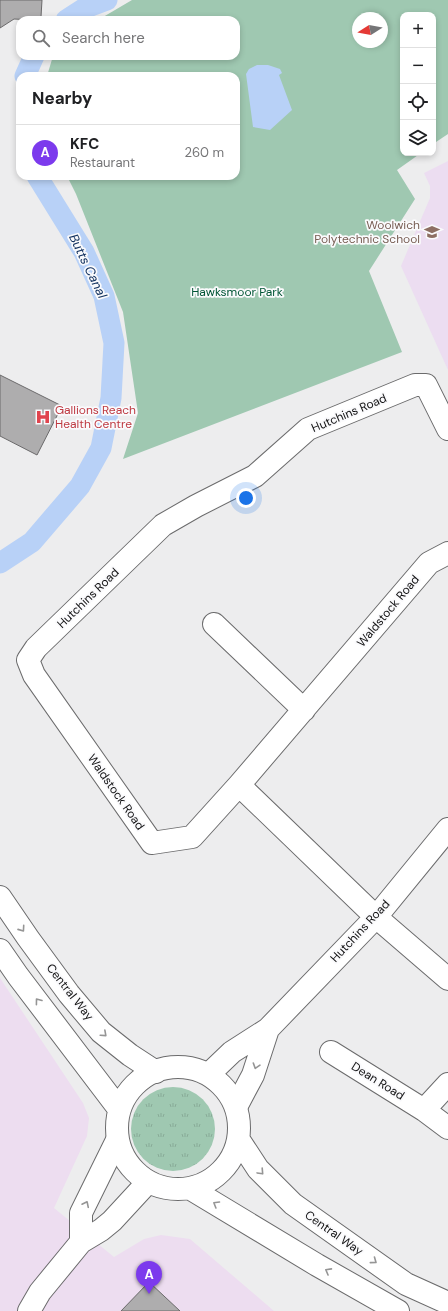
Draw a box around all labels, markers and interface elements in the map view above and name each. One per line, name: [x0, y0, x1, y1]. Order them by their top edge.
north arrow: [352, 12, 388, 48]
map controls: [400, 12, 436, 156]
button: +: [400, 12, 436, 48]
search box: [16, 16, 240, 60]
icon: search: [30, 27, 52, 49]
text: Search here: [62, 28, 145, 48]
button: −: [400, 48, 436, 84]
button: locate: [400, 84, 436, 120]
text: Nearby: [32, 87, 92, 109]
button: layers: [400, 120, 436, 156]
text: KFC: [70, 134, 99, 154]
text: A: [40, 144, 50, 161]
text: 260 m: [184, 144, 224, 161]
text: Restaurant: [70, 154, 135, 171]
place label: Woolwich Polytechnic School: [314, 217, 420, 247]
school or university icon: Woolwich Polytechnic School: [423, 223, 441, 241]
water label: Butts Canal: [65, 231, 111, 302]
park label: Hawksmoor Park: [191, 284, 283, 300]
street label: Hutchins Road: [309, 390, 389, 436]
place label: Gallions Reach Health Centre: [55, 402, 136, 432]
hospital icon: Gallions Reach Health Centre: [34, 408, 52, 426]
your location: [236, 488, 256, 508]
street label: Hutchins Road: [54, 564, 122, 632]
street label: Waldstock Road: [353, 572, 423, 650]
street label: Waldstock Road: [84, 751, 148, 833]
street label: Hutchins Road: [327, 896, 393, 966]
one-way arrow: [17, 925, 25, 932]
street label: Central Way: [43, 960, 97, 1024]
one-way arrow: [35, 999, 42, 1006]
one-way arrow: [99, 1029, 107, 1037]
street label: Dean Road: [348, 1058, 408, 1104]
one-way arrow: [252, 1063, 261, 1070]
one-way arrow: [257, 1167, 264, 1175]
one-way arrow: [81, 1200, 89, 1208]
one-way arrow: [213, 1201, 220, 1208]
street label: Central Way: [302, 1207, 367, 1259]
one-way arrow: [370, 1256, 377, 1264]
pin: A: [136, 1261, 162, 1294]
one-way arrow: [325, 1268, 332, 1275]

